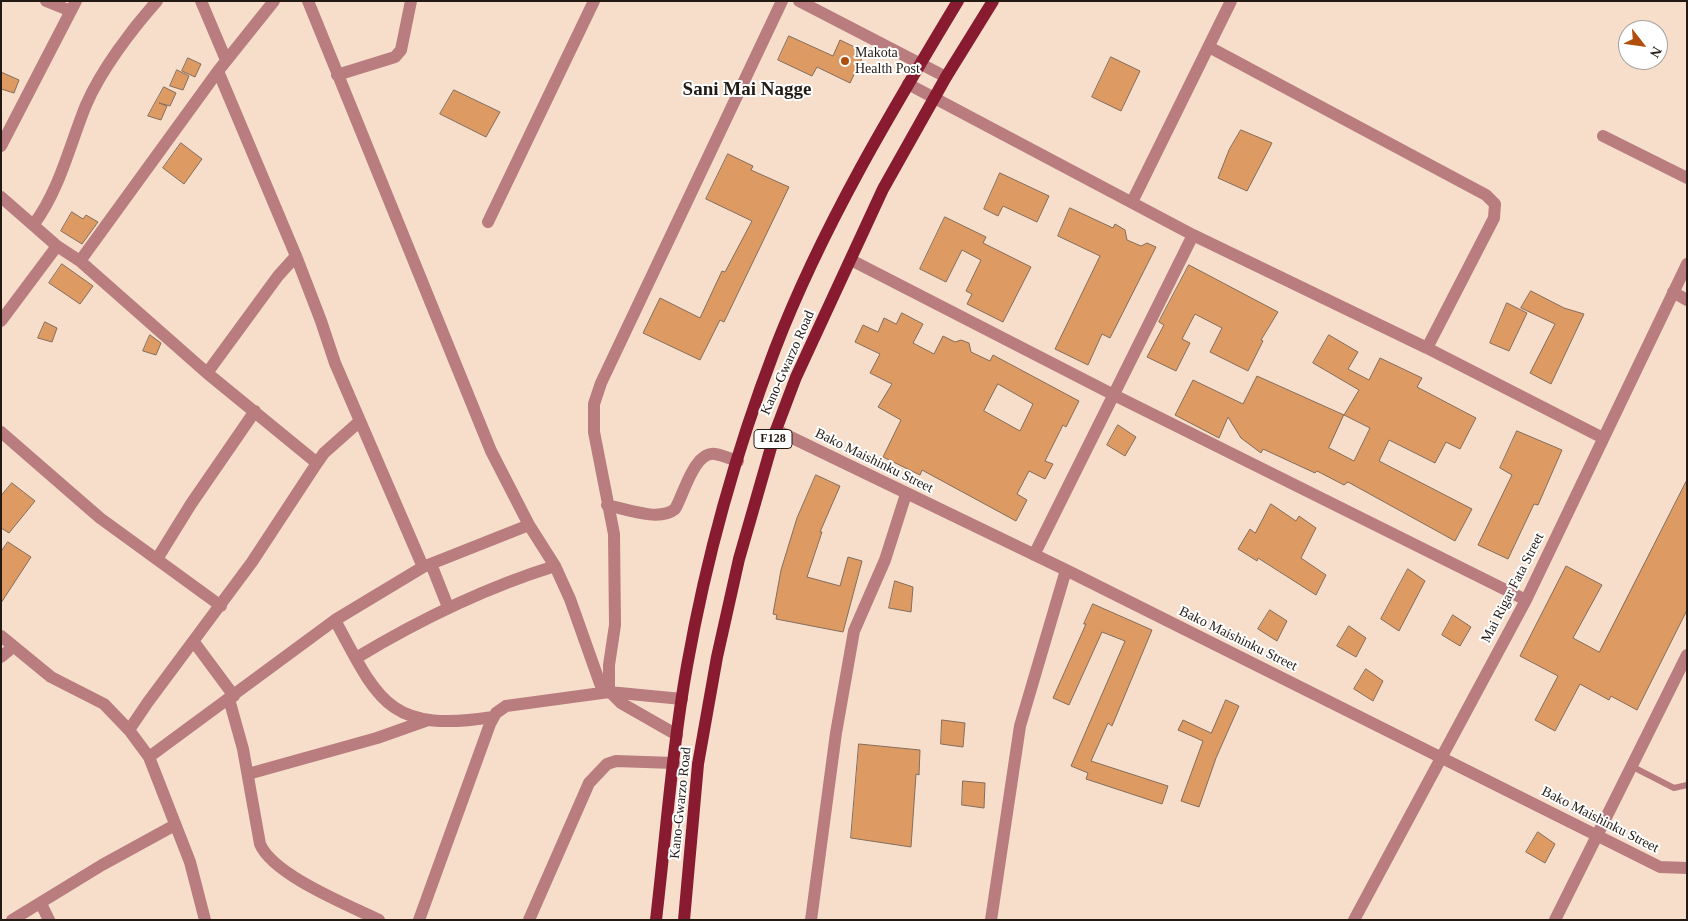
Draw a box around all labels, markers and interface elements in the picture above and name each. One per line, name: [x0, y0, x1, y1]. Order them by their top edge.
north arrow: [1618, 20, 1668, 70]
text: N: [1647, 44, 1665, 60]
place label: Makota Health Post: [855, 45, 920, 78]
marker: Makota Health Post: [839, 55, 851, 67]
district label: Sani Mai Nagge: [683, 79, 811, 101]
street label: Kano-Gwarzo Road: [757, 308, 819, 418]
street label: Bako Maishinku Street: [812, 425, 936, 497]
road number: F128: [754, 429, 792, 448]
street label: Mai Rigar Fata Street: [1478, 530, 1548, 646]
street label: Bako Maishinku Street: [1176, 603, 1300, 675]
street label: Kano-Gwarzo Road: [667, 746, 695, 860]
street label: Bako Maishinku Street: [1539, 783, 1661, 857]

